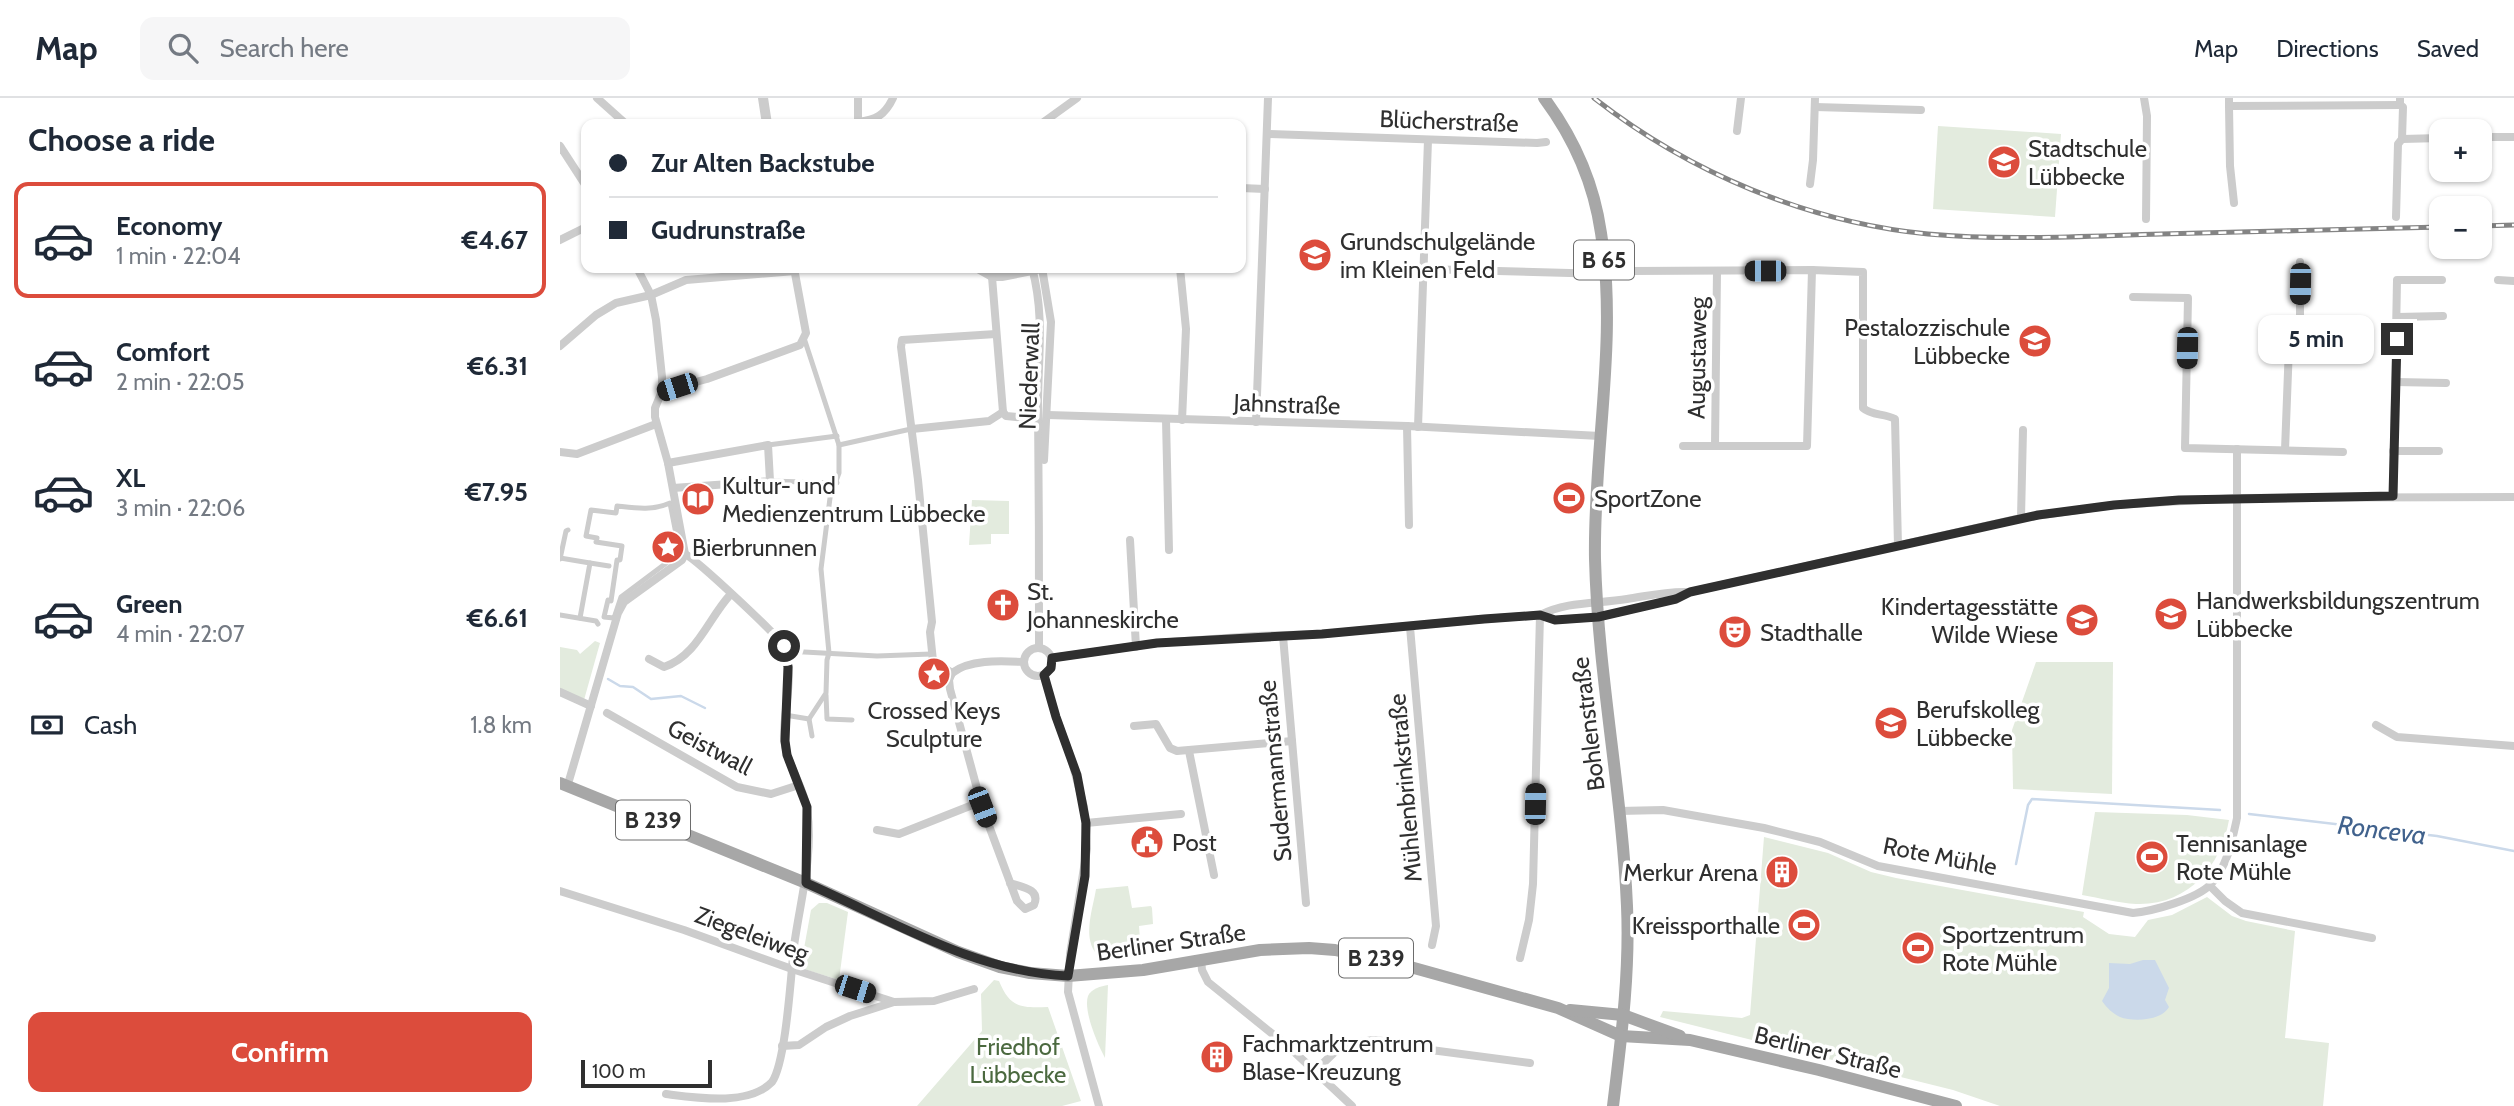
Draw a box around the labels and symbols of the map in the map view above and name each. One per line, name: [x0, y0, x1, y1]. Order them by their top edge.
street label: Blücherstraße: [1379, 104, 1519, 138]
place label: Stadtschule Lübbecke: [2028, 134, 2147, 191]
school or university icon: Stadtschule Lübbecke: [1985, 143, 2023, 181]
place label: Grundschulgelände im Kleinen Feld: [1340, 227, 1535, 284]
school or university icon: Grundschulgelände im Kleinen Feld: [1296, 236, 1334, 274]
road number: B 65: [1574, 240, 1634, 280]
car: [1745, 261, 1787, 282]
car: [2290, 263, 2311, 305]
street label: Augustaweg: [1681, 296, 1713, 419]
place label: Pestalozzischule Lübbecke: [1844, 313, 2010, 370]
callout: 5 min: [2257, 314, 2372, 364]
street label: Niederwall: [1013, 321, 1045, 430]
school or university icon: Pestalozzischule Lübbecke: [2016, 322, 2054, 360]
route end: [2381, 323, 2413, 355]
car: [2177, 327, 2198, 369]
car: [654, 371, 701, 403]
street label: Jahnstraße: [1232, 388, 1341, 420]
place label: Kultur- und Medienzentrum Lübbecke: [722, 471, 986, 528]
sports icon: SportZone: [1550, 479, 1588, 517]
library icon: Kultur- und Medienzentrum Lübbecke: [679, 480, 717, 518]
place label: SportZone: [1594, 484, 1702, 513]
place icon: Bierbrunnen: [649, 528, 687, 566]
place label: Bierbrunnen: [692, 533, 817, 562]
place label: St. Johanneskirche: [1026, 577, 1179, 634]
church icon: St. Johanneskirche: [984, 586, 1022, 624]
place label: Handwerksbildungszentrum Lübbecke: [2196, 586, 2480, 643]
place label: Kindertagesstätte Wilde Wiese: [1881, 592, 2058, 649]
school or university icon: Handwerksbildungszentrum Lübbecke: [2152, 595, 2190, 633]
school or university icon: Kindertagesstätte Wilde Wiese: [2063, 601, 2101, 639]
theatre icon: Stadthalle: [1716, 613, 1754, 651]
place label: Stadthalle: [1760, 618, 1863, 647]
route start: [768, 630, 800, 662]
place icon: Crossed Keys Sculpture: [915, 655, 953, 693]
street label: Bohlenstraße: [1565, 655, 1611, 793]
street label: Sudermannstraße: [1253, 679, 1297, 863]
street label: Mühlenbrinkstraße: [1382, 693, 1428, 883]
place label: Berufskolleg Lübbecke: [1916, 695, 2041, 752]
place label: Crossed Keys Sculpture: [868, 696, 1000, 753]
school or university icon: Berufskolleg Lübbecke: [1872, 704, 1910, 742]
street label: Geistwall: [663, 713, 758, 781]
car: [1525, 783, 1546, 825]
car: [965, 784, 1000, 830]
road number: B 239: [616, 800, 690, 840]
water label: Ronceva: [2336, 809, 2428, 851]
public building icon: Post: [1128, 823, 1166, 861]
place label: Post: [1172, 828, 1217, 857]
place label: Tennisanlage Rote Mühle: [2176, 829, 2307, 886]
street label: Rote Mühle: [1881, 831, 1999, 881]
sports icon: Tennisanlage Rote Mühle: [2133, 838, 2171, 876]
building icon: Merkur Arena: [1763, 853, 1801, 891]
place label: Merkur Arena: [1623, 858, 1758, 887]
street label: Ziegeleiweg: [691, 900, 814, 968]
sports icon: Kreissporthalle: [1785, 906, 1823, 944]
place label: Kreissporthalle: [1632, 911, 1780, 940]
street label: Berliner Straße: [1095, 917, 1247, 967]
place label: Sportzentrum Rote Mühle: [1942, 920, 2084, 977]
sports icon: Sportzentrum Rote Mühle: [1899, 929, 1937, 967]
road number: B 239: [1339, 938, 1413, 978]
car: [832, 973, 879, 1005]
street label: Berliner Straße: [1752, 1020, 1904, 1084]
place label: Fachmarktzentrum Blase-Kreuzung: [1242, 1029, 1433, 1086]
park label: Friedhof Lübbecke: [970, 1032, 1066, 1089]
building icon: Fachmarktzentrum Blase-Kreuzung: [1198, 1038, 1236, 1076]
scale bar: [581, 1057, 712, 1089]

